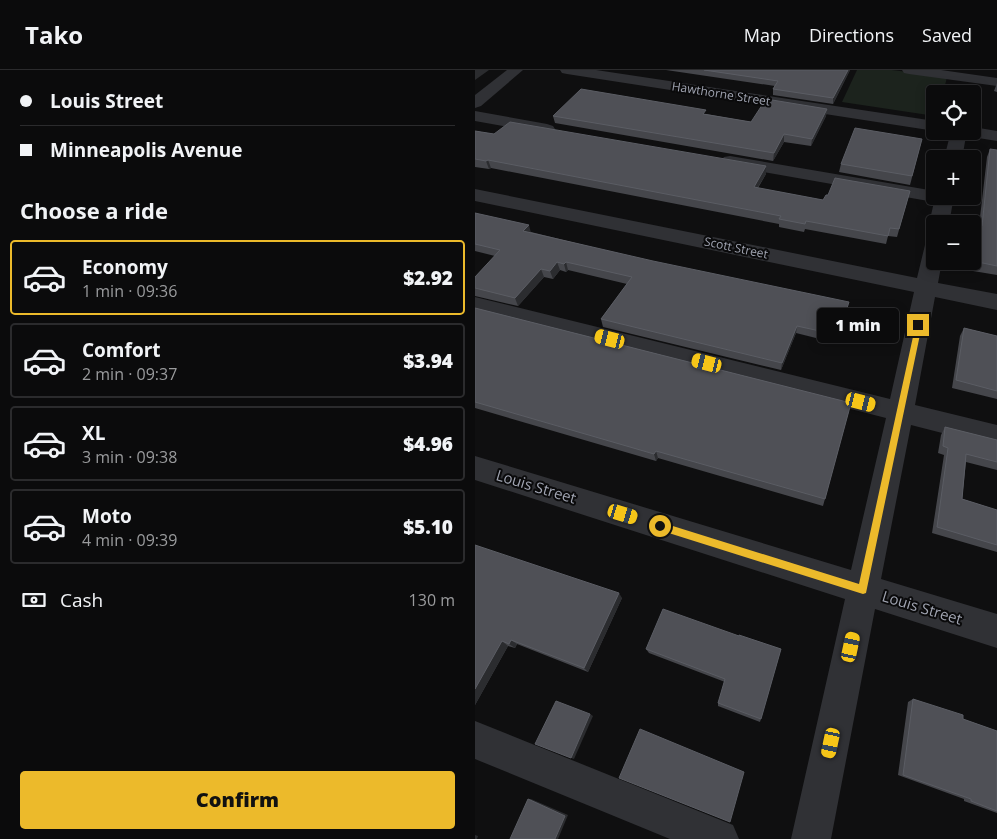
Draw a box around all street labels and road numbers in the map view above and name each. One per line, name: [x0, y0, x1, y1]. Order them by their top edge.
street label: Hawthorne Street: [671, 77, 771, 110]
street label: Scott Street: [703, 232, 770, 263]
street label: Louis Street: [494, 464, 579, 508]
street label: Louis Street: [880, 585, 965, 629]

